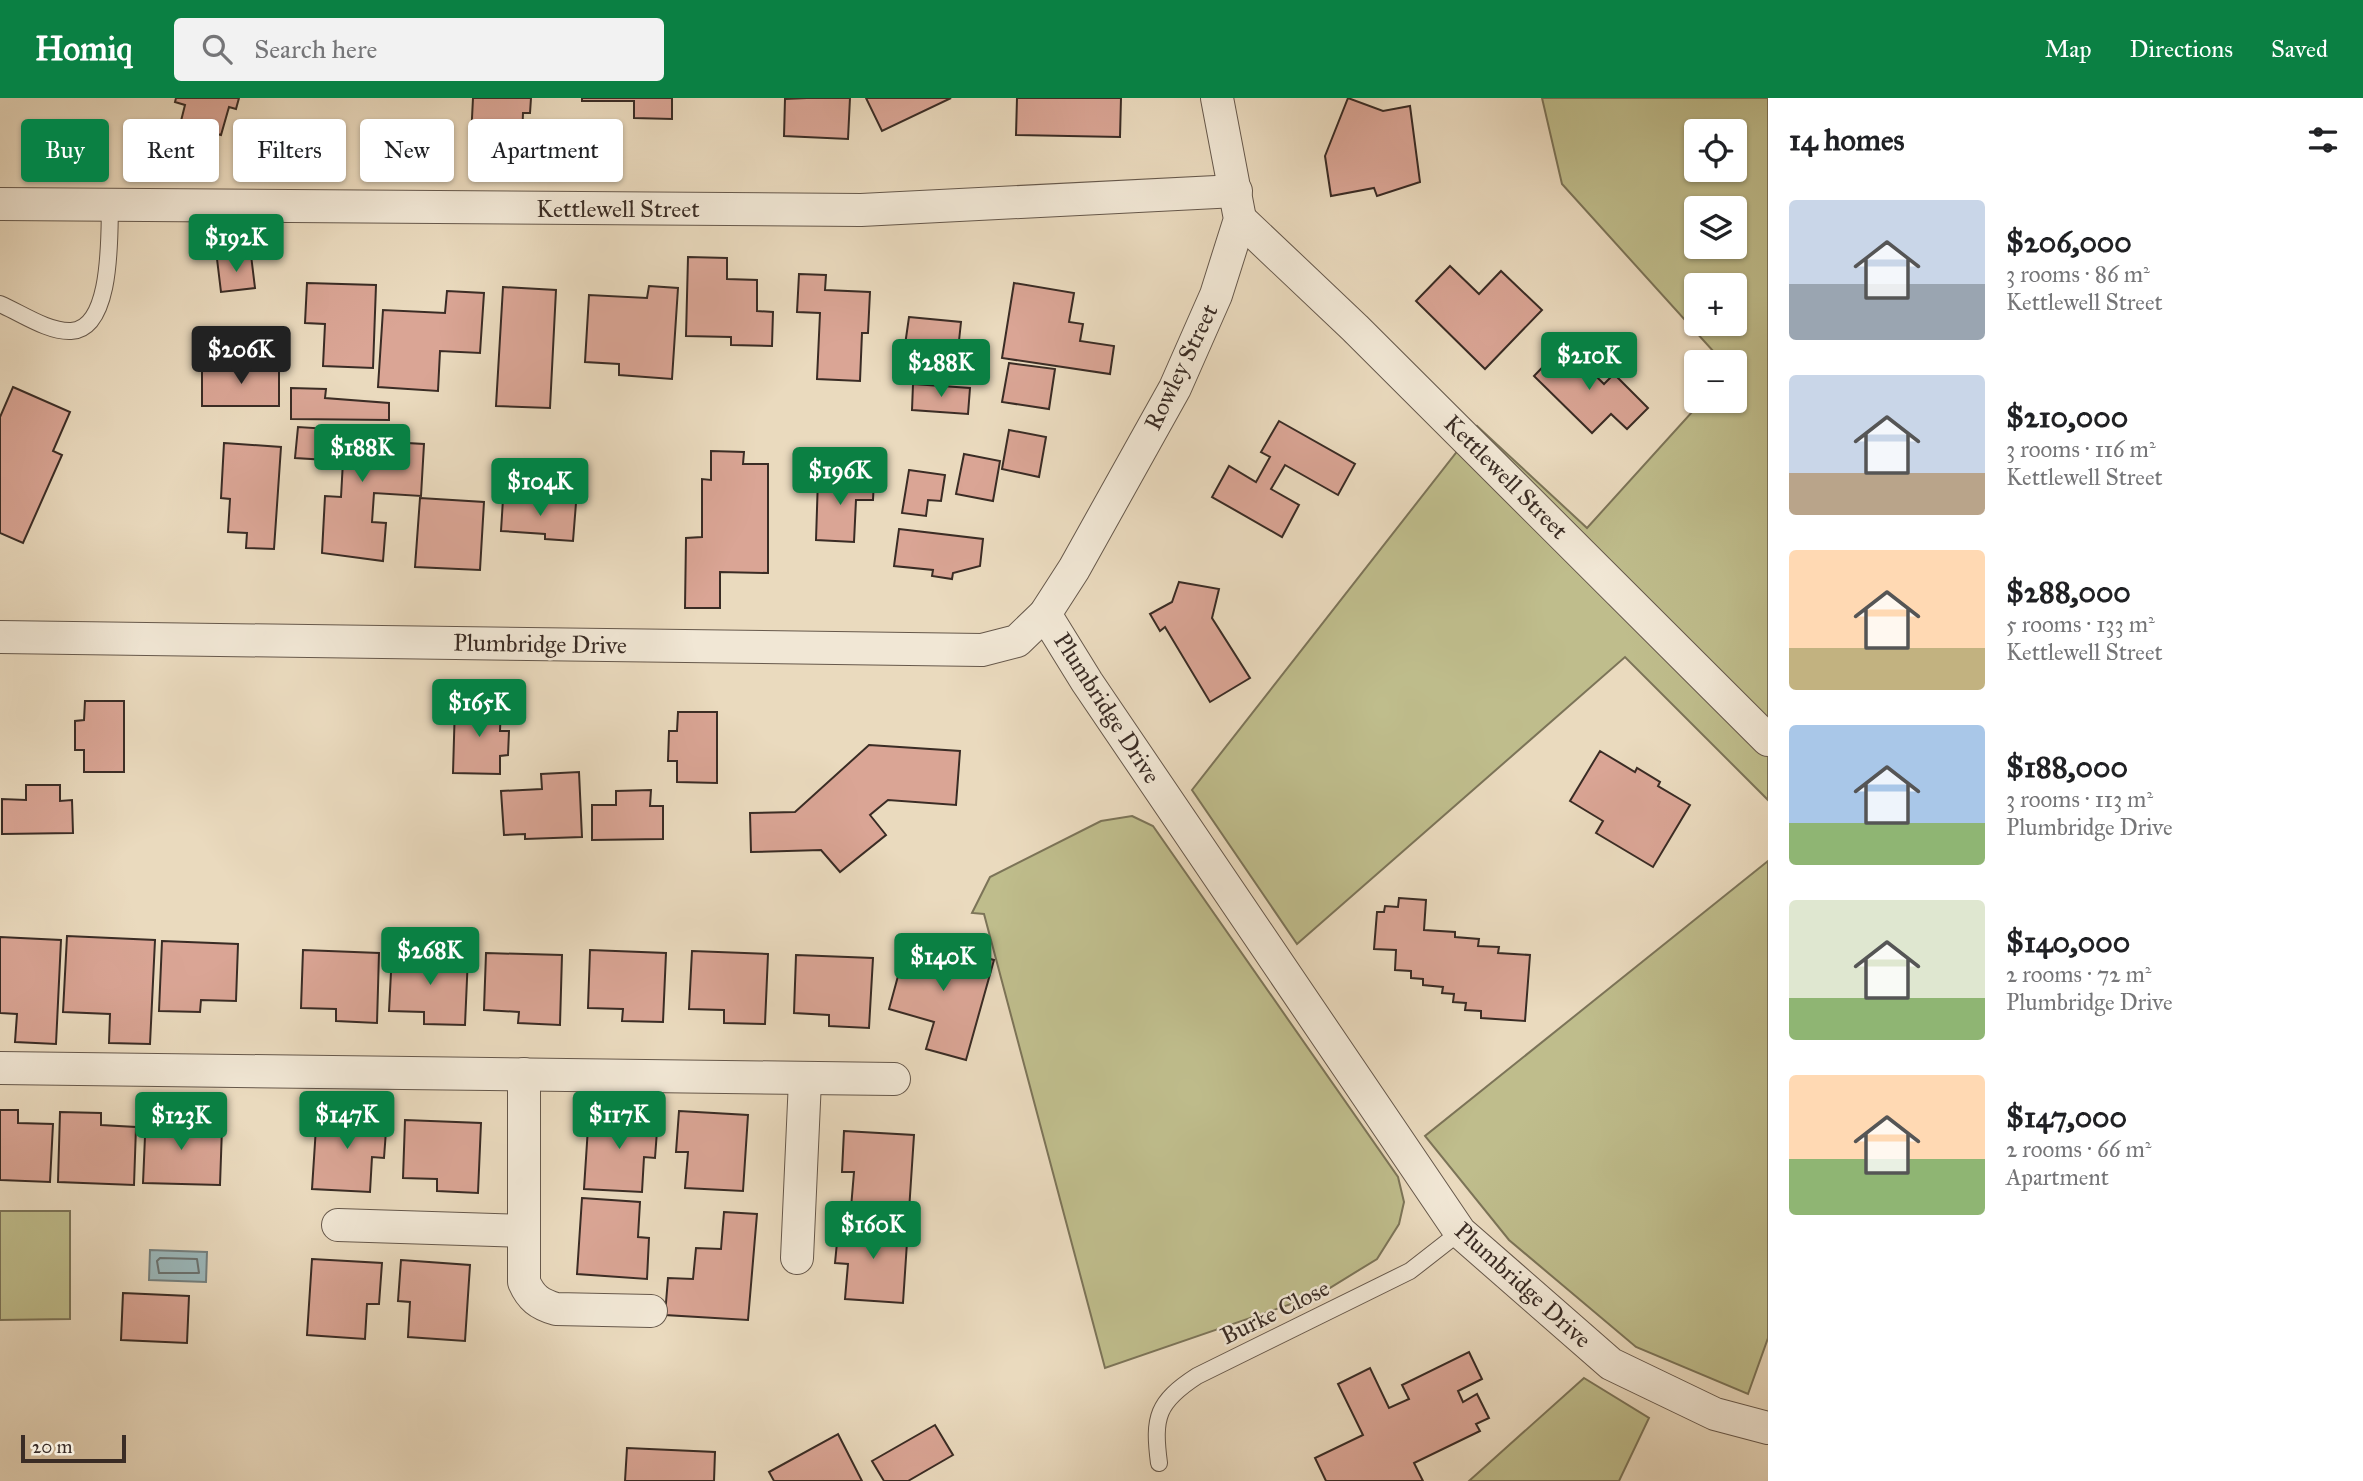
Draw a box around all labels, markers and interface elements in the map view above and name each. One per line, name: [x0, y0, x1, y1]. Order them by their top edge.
search box: [174, 18, 664, 81]
text: Homiq: [35, 29, 132, 69]
icon: search: [198, 30, 236, 68]
text: Search here: [254, 33, 377, 65]
text: Map: [2045, 34, 2092, 64]
text: Directions: [2130, 34, 2233, 64]
text: Saved: [2271, 34, 2328, 64]
chip: Buy: [21, 119, 109, 182]
chip: Rent: [123, 119, 219, 182]
chip: Filters: [233, 119, 346, 182]
chip: New: [360, 119, 454, 182]
chip: Apartment: [468, 119, 623, 182]
map controls: [1684, 119, 1747, 413]
button: locate: [1684, 119, 1747, 182]
icon: filters: [2304, 121, 2342, 159]
text: 14 homes: [1789, 122, 1904, 158]
street label: Kettlewell Street: [536, 194, 700, 224]
button: layers: [1684, 196, 1747, 259]
pin: $192K: [187, 214, 285, 274]
text: $192K: [205, 223, 267, 251]
text: $206,000: [2006, 224, 2132, 260]
icon: home: [1845, 228, 1929, 312]
text: 3 rooms · 86 m²: [2006, 260, 2150, 288]
button: +: [1684, 273, 1747, 336]
text: Kettlewell Street: [2006, 288, 2163, 316]
street label: Rowley Street: [1138, 299, 1225, 435]
pin: $206K: [192, 327, 290, 386]
pin: $210K: [1540, 332, 1638, 392]
text: $206K: [208, 335, 274, 363]
pin: $288K: [892, 340, 990, 399]
text: $210K: [1557, 341, 1621, 369]
text: $288K: [908, 348, 974, 376]
button: −: [1684, 350, 1747, 413]
text: $210,000: [2006, 399, 2128, 435]
icon: home: [1845, 403, 1929, 487]
street label: Kettlewell Street: [1438, 409, 1575, 546]
pin: $188K: [313, 424, 411, 484]
text: $188K: [330, 433, 394, 461]
text: 3 rooms · 116 m²: [2006, 435, 2156, 463]
pin: $196K: [791, 448, 889, 507]
text: $196K: [808, 456, 872, 484]
pin: $104K: [491, 458, 589, 518]
text: Kettlewell Street: [2006, 463, 2163, 491]
text: $104K: [507, 467, 573, 495]
text: $288,000: [2006, 574, 2131, 610]
icon: home: [1845, 578, 1929, 662]
text: 5 rooms · 133 m²: [2006, 610, 2155, 638]
street label: Plumbridge Drive: [453, 627, 627, 661]
street label: Plumbridge Drive: [1047, 627, 1167, 789]
text: Kettlewell Street: [2006, 638, 2163, 666]
pin: $165K: [430, 680, 528, 739]
text: $165K: [448, 688, 510, 716]
text: $188,000: [2006, 749, 2128, 785]
icon: home: [1845, 753, 1929, 837]
text: 3 rooms · 113 m²: [2006, 785, 2153, 813]
text: Plumbridge Drive: [2006, 813, 2173, 841]
text: $140,000: [2006, 924, 2130, 960]
pin: $268K: [381, 928, 479, 987]
icon: home: [1845, 928, 1929, 1012]
pin: $140K: [894, 934, 992, 993]
text: $268K: [397, 936, 463, 964]
text: $140K: [910, 942, 976, 970]
text: 2 rooms · 72 m²: [2006, 960, 2151, 988]
text: Plumbridge Drive: [2006, 988, 2173, 1016]
pin: $147K: [298, 1091, 396, 1151]
pin: $117K: [570, 1091, 668, 1151]
pin: $123K: [132, 1093, 230, 1152]
text: $147,000: [2006, 1099, 2127, 1135]
text: $147K: [315, 1100, 379, 1128]
text: $117K: [589, 1100, 649, 1128]
text: $123K: [151, 1101, 211, 1129]
icon: home: [1845, 1103, 1929, 1187]
text: 2 rooms · 66 m²: [2006, 1135, 2151, 1163]
text: Apartment: [2006, 1163, 2109, 1191]
pin: $160K: [824, 1202, 922, 1261]
text: $160K: [841, 1210, 905, 1238]
street label: Plumbridge Drive: [1448, 1216, 1598, 1354]
street label: Burke Close: [1216, 1273, 1334, 1351]
scale bar: [21, 1432, 126, 1464]
text: 20 m: [32, 1435, 73, 1458]

